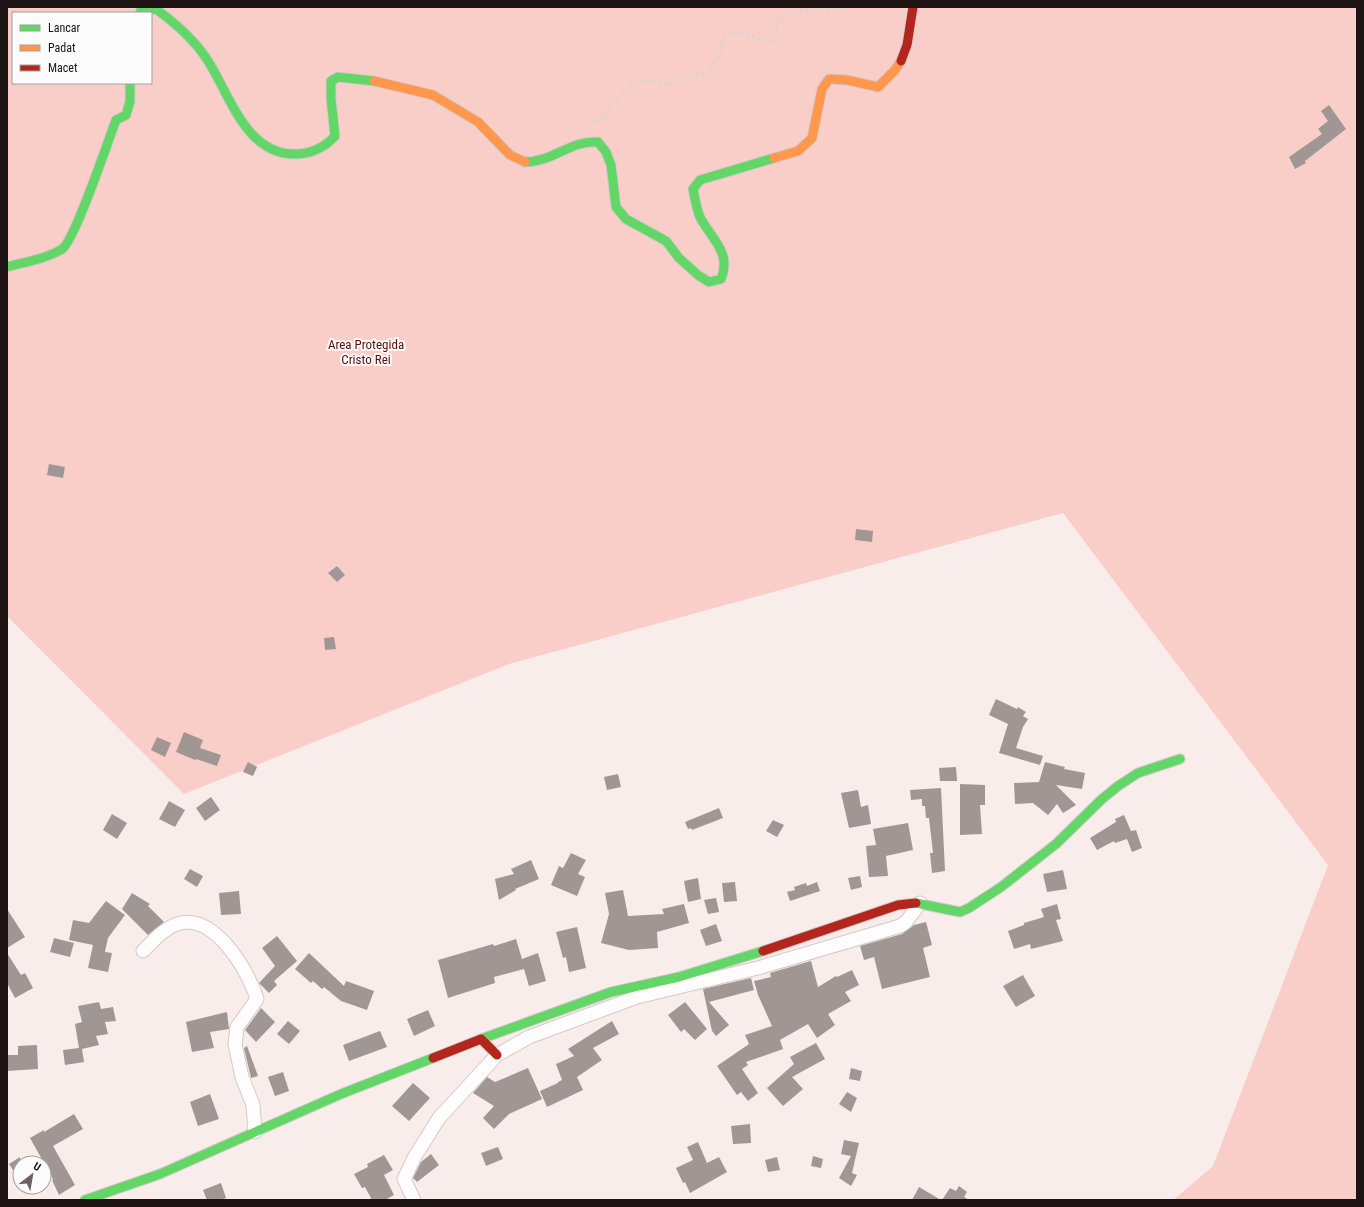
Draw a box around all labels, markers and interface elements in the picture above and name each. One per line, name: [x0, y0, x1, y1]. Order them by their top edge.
legend: [12, 12, 152, 84]
text: Lancar: [48, 21, 81, 35]
text: Padat: [48, 41, 76, 55]
text: Macet: [48, 61, 78, 75]
park label: Area Protegida Cristo Rei: [328, 337, 404, 367]
north arrow: [12, 1155, 52, 1195]
text: U: [31, 1160, 43, 1174]

